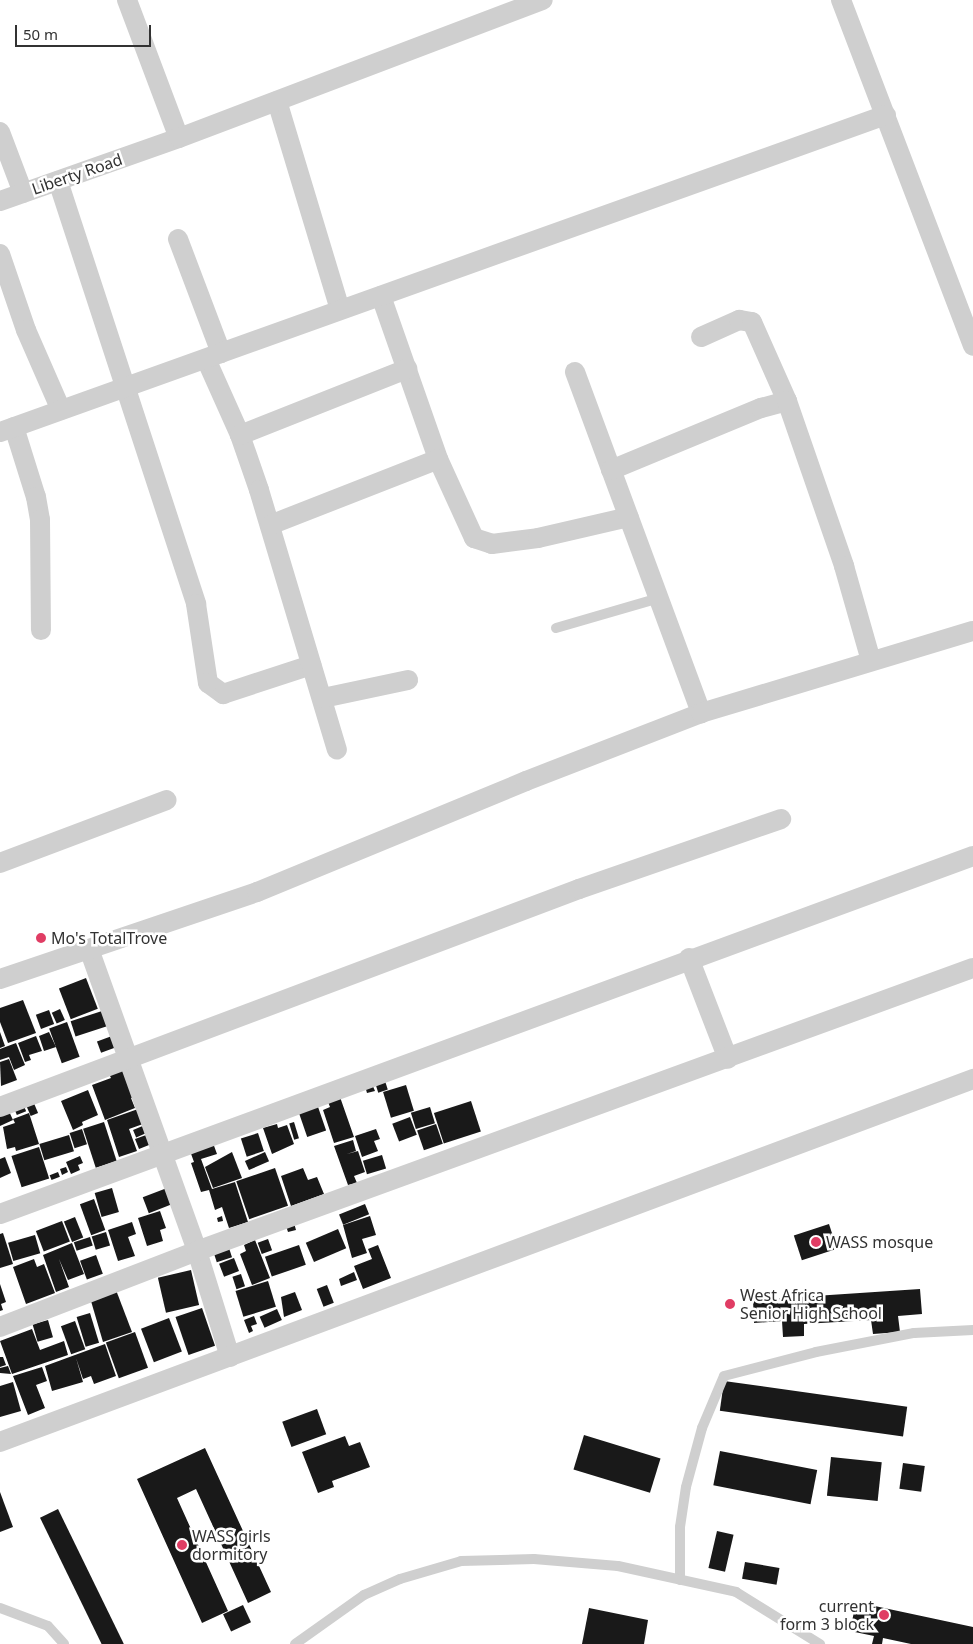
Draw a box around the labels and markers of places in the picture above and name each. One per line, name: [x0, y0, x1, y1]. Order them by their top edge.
place label: Mo's TotalTrove: [51, 928, 167, 948]
marker: Mo's TotalTrove: [35, 932, 47, 944]
place label: WASS mosque: [826, 1232, 933, 1252]
marker: WASS mosque: [810, 1236, 822, 1248]
place label: West Africa Senior High School: [740, 1285, 882, 1323]
marker: West Africa Senior High School: [724, 1298, 736, 1310]
place label: WASS girls dormitory: [192, 1526, 271, 1564]
marker: WASS girls dormitory: [176, 1539, 188, 1551]
place label: current form 3 block: [780, 1596, 874, 1634]
marker: current form 3 block: [878, 1609, 890, 1621]

